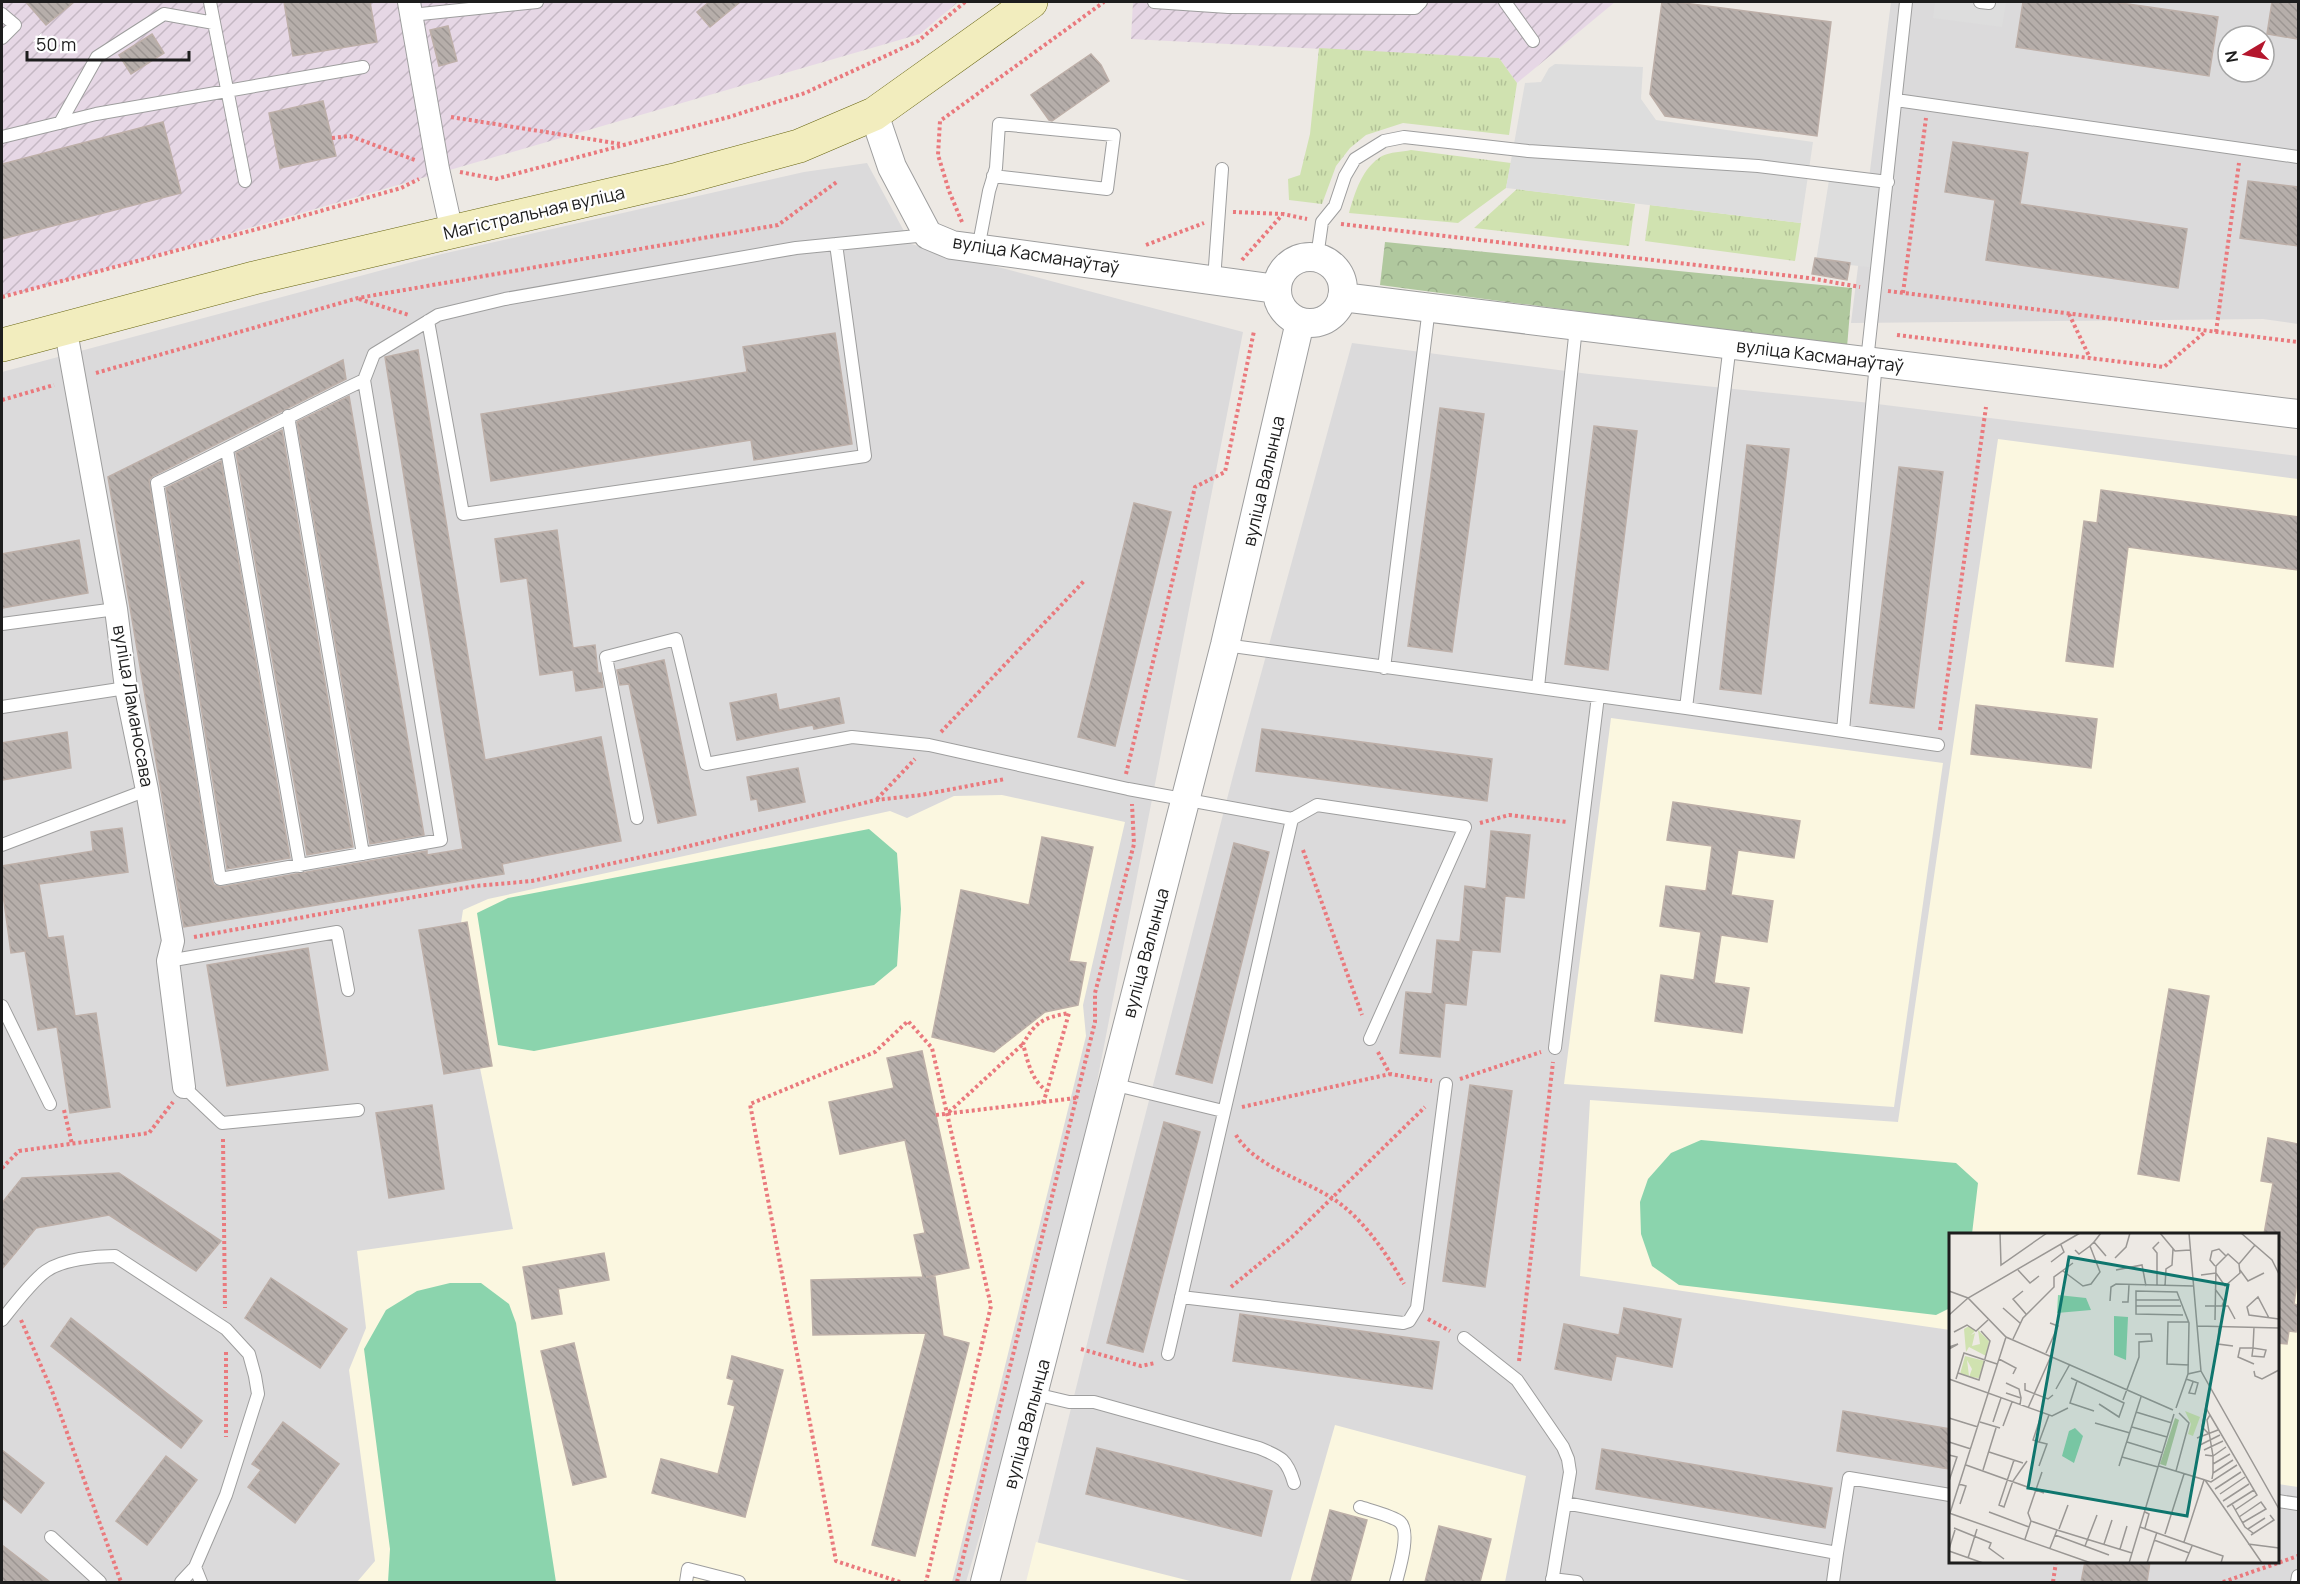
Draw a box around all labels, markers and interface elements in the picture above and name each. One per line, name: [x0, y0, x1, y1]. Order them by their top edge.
scale bar: [27, 24, 189, 62]
north arrow: [2216, 24, 2276, 84]
text: 50 m: [36, 32, 76, 56]
text: N: [2219, 49, 2243, 64]
street label: Магістральная вуліца: [441, 179, 627, 245]
street label: вуліца Касманаўтаў: [951, 229, 1122, 279]
street label: вуліца Касманаўтаў: [1735, 333, 1906, 377]
street label: вуліца Валынца: [1236, 413, 1290, 548]
street label: вуліца Ламаносава: [108, 623, 160, 789]
street label: вуліца Валынца: [1116, 885, 1174, 1020]
inset map: [1949, 1233, 2279, 1563]
street label: вуліца Валынца: [997, 1356, 1055, 1491]

